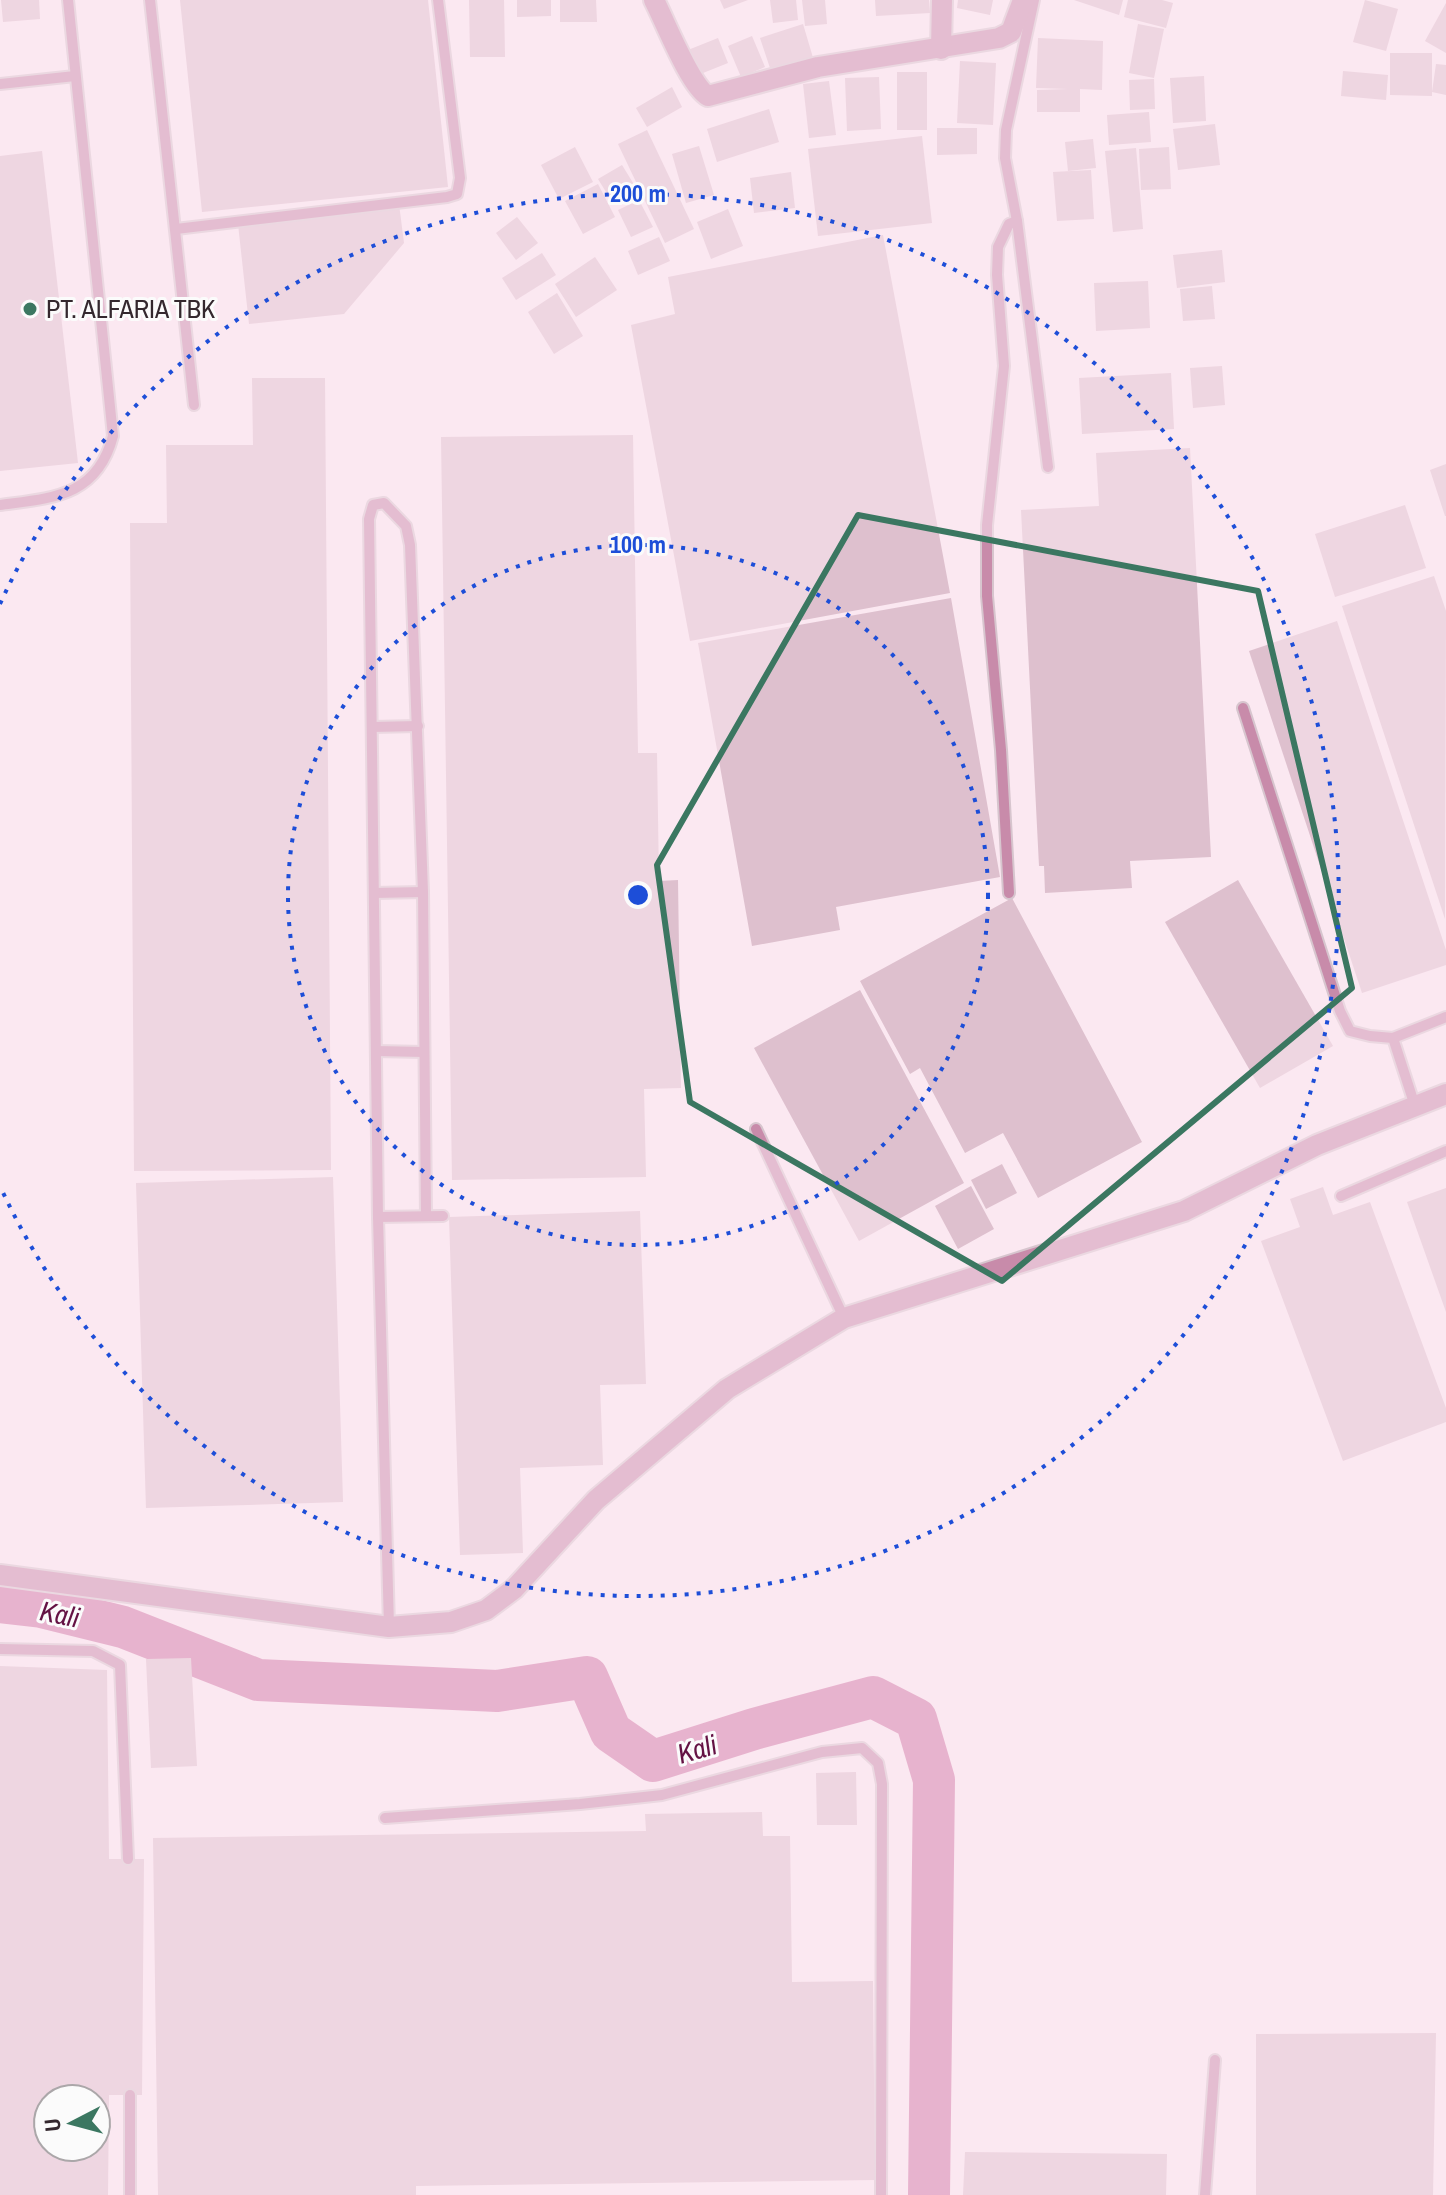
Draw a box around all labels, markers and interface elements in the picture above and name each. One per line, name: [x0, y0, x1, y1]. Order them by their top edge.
text: 200 m: [610, 177, 666, 209]
place label: PT. ALFARIA TBK: [46, 291, 215, 326]
marker: PT. ALFARIA TBK: [21, 300, 39, 318]
text: 100 m: [610, 528, 666, 560]
centre of rings: [624, 881, 652, 909]
water label: Kali: [37, 1591, 84, 1637]
water label: Kali: [673, 1725, 722, 1773]
north arrow: [32, 2083, 112, 2163]
text: U: [37, 2117, 68, 2133]

